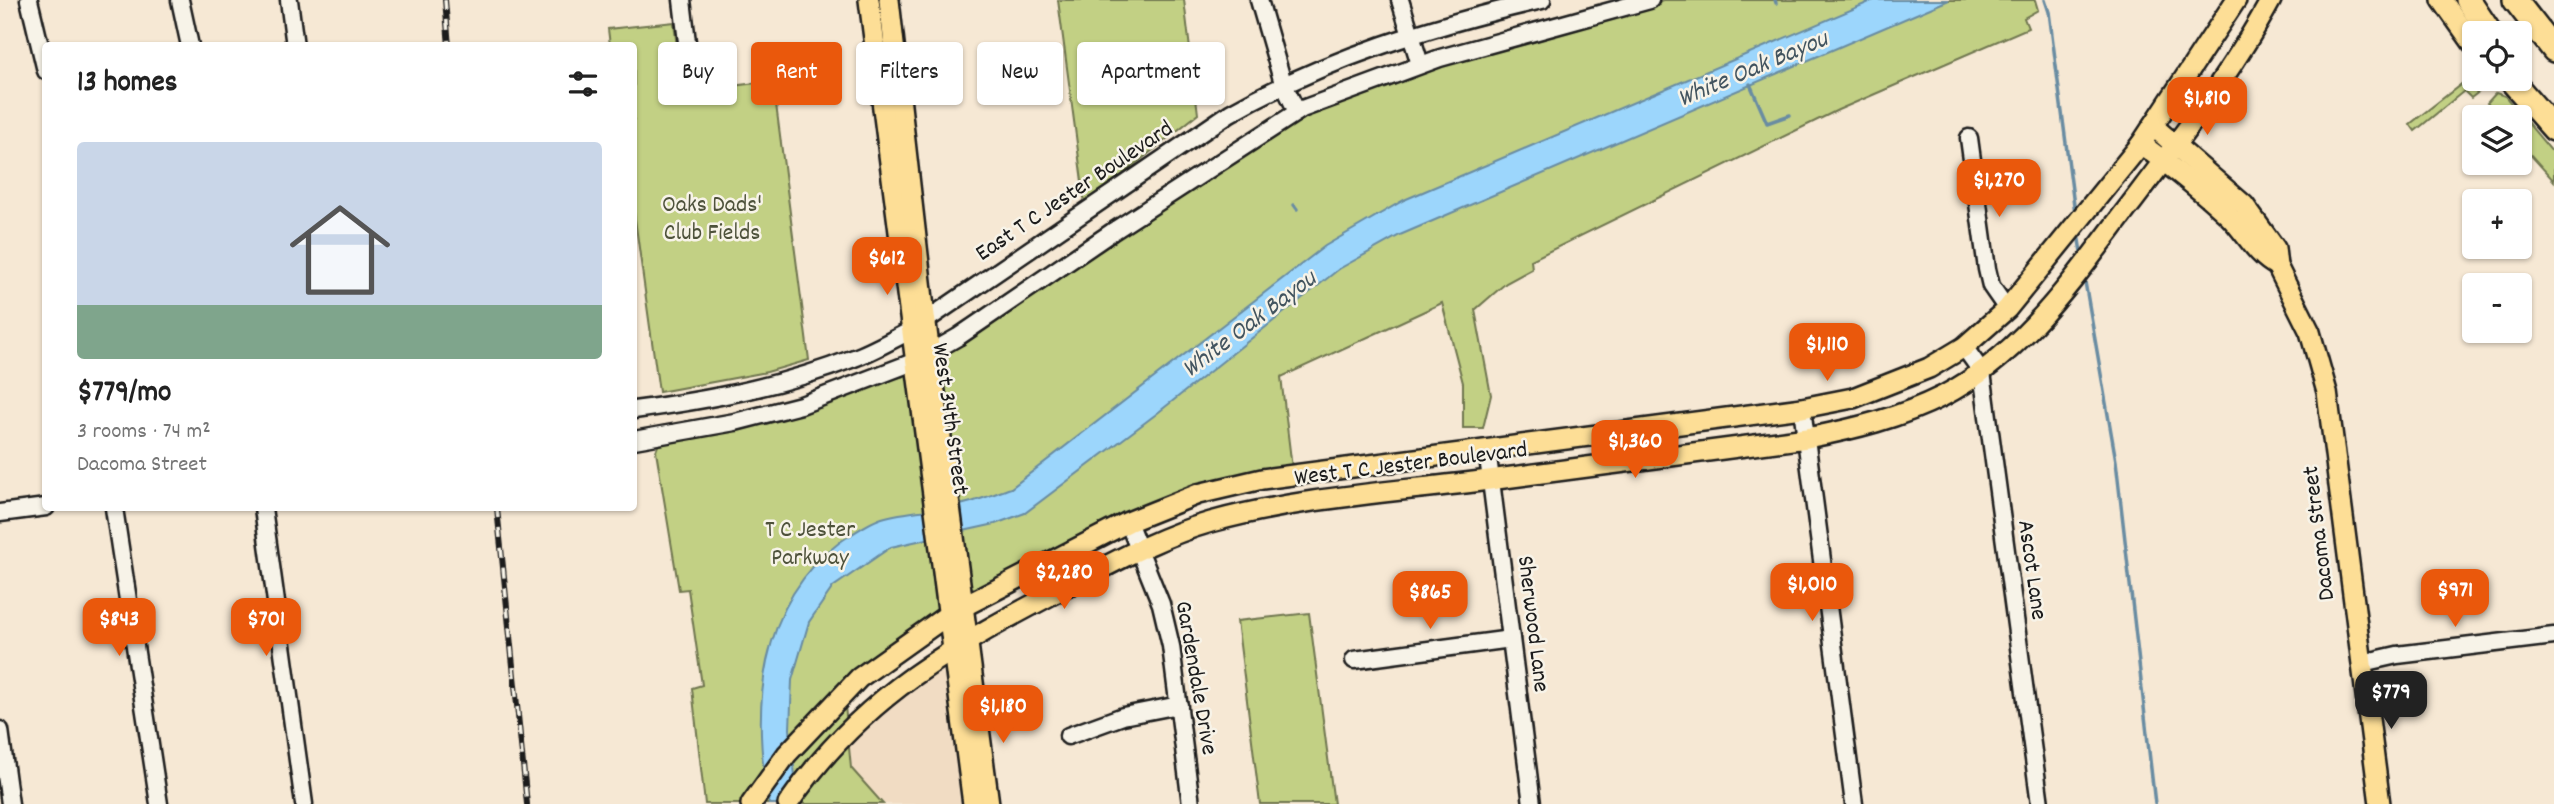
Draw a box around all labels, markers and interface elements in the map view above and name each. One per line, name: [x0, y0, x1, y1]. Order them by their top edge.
water label: White Oak Bayou: [1672, 21, 1836, 118]
map controls: [2462, 21, 2532, 343]
button: locate: [2462, 21, 2532, 91]
chip: Buy: [658, 42, 737, 105]
chip: Rent: [751, 42, 842, 105]
chip: Filters: [856, 42, 963, 105]
chip: New: [977, 42, 1063, 105]
chip: Apartment: [1077, 42, 1225, 105]
text: 13 homes: [77, 63, 177, 106]
icon: filters: [564, 65, 602, 103]
pin: $1,810: [2150, 78, 2264, 137]
text: $1,810: [2183, 83, 2231, 116]
button: layers: [2462, 105, 2532, 175]
street label: East T C Jester Boulevard: [969, 113, 1181, 271]
pin: $1,270: [1942, 160, 2056, 219]
text: $1,270: [1973, 165, 2025, 198]
icon: home: [277, 187, 403, 313]
park label: Oaks Dads' Club Fields: [662, 189, 762, 251]
button: +: [2462, 189, 2532, 259]
pin: $612: [846, 238, 928, 297]
text: $612: [868, 243, 906, 276]
water label: White Oak Bayou: [1175, 261, 1327, 388]
button: −: [2462, 273, 2532, 343]
pin: $1,110: [1770, 324, 1884, 383]
text: $1,110: [1805, 329, 1849, 362]
street label: West 34th Street: [922, 341, 977, 497]
text: $779/mo: [77, 373, 171, 416]
text: 3 rooms · 74 m²: [77, 416, 211, 449]
pin: $1,360: [1578, 420, 1692, 480]
text: $1,360: [1607, 426, 1663, 459]
street label: West T C Jester Boulevard: [1293, 434, 1529, 496]
text: Dacoma Street: [77, 449, 207, 482]
street label: Dacoma Street: [2295, 464, 2345, 602]
park label: T C Jester Parkway: [765, 514, 855, 576]
street label: Ascot Lane: [2007, 518, 2055, 622]
pin: $2,280: [1007, 552, 1121, 611]
street label: Sherwood Lane: [1507, 554, 1557, 694]
text: $2,280: [1035, 557, 1093, 590]
pin: $1,010: [1755, 564, 1869, 623]
text: $1,010: [1786, 569, 1838, 602]
pin: $971: [2414, 570, 2496, 629]
pin: $865: [1389, 572, 1471, 631]
text: $971: [2437, 575, 2473, 608]
text: $865: [1409, 577, 1451, 610]
pin: $843: [78, 598, 160, 658]
pin: $701: [225, 598, 307, 658]
street label: Gardendale Drive: [1165, 598, 1225, 758]
text: $843: [99, 604, 139, 637]
text: $701: [247, 604, 285, 637]
pin: $779: [2350, 672, 2432, 731]
text: $779: [2371, 677, 2411, 710]
pin: $1,180: [946, 686, 1060, 745]
text: $1,180: [979, 691, 1027, 724]

